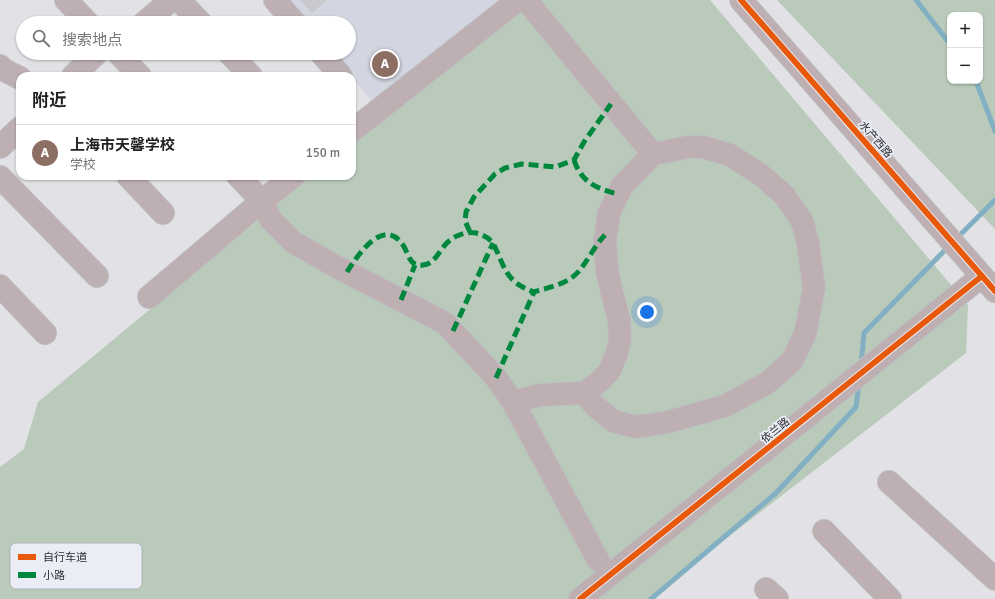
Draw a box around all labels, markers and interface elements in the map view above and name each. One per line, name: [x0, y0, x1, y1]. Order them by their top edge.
map controls: [947, 12, 983, 84]
button: +: [947, 12, 983, 48]
search box: [16, 16, 356, 60]
icon: search: [30, 27, 52, 49]
text: 搜索地点: [62, 31, 122, 49]
button: −: [947, 48, 983, 84]
pin: A: [372, 49, 398, 79]
text: 附近: [32, 90, 66, 111]
street label: 水产西路: [856, 118, 895, 160]
text: 上海市天馨学校: [70, 136, 175, 154]
text: A: [41, 145, 49, 161]
text: 150 m: [306, 145, 340, 161]
text: 学校: [70, 157, 96, 173]
your location: [637, 302, 657, 322]
street label: 依兰路: [758, 415, 792, 446]
legend: [10, 543, 142, 589]
text: 自行车道: [43, 551, 87, 564]
text: 小路: [43, 569, 65, 582]

